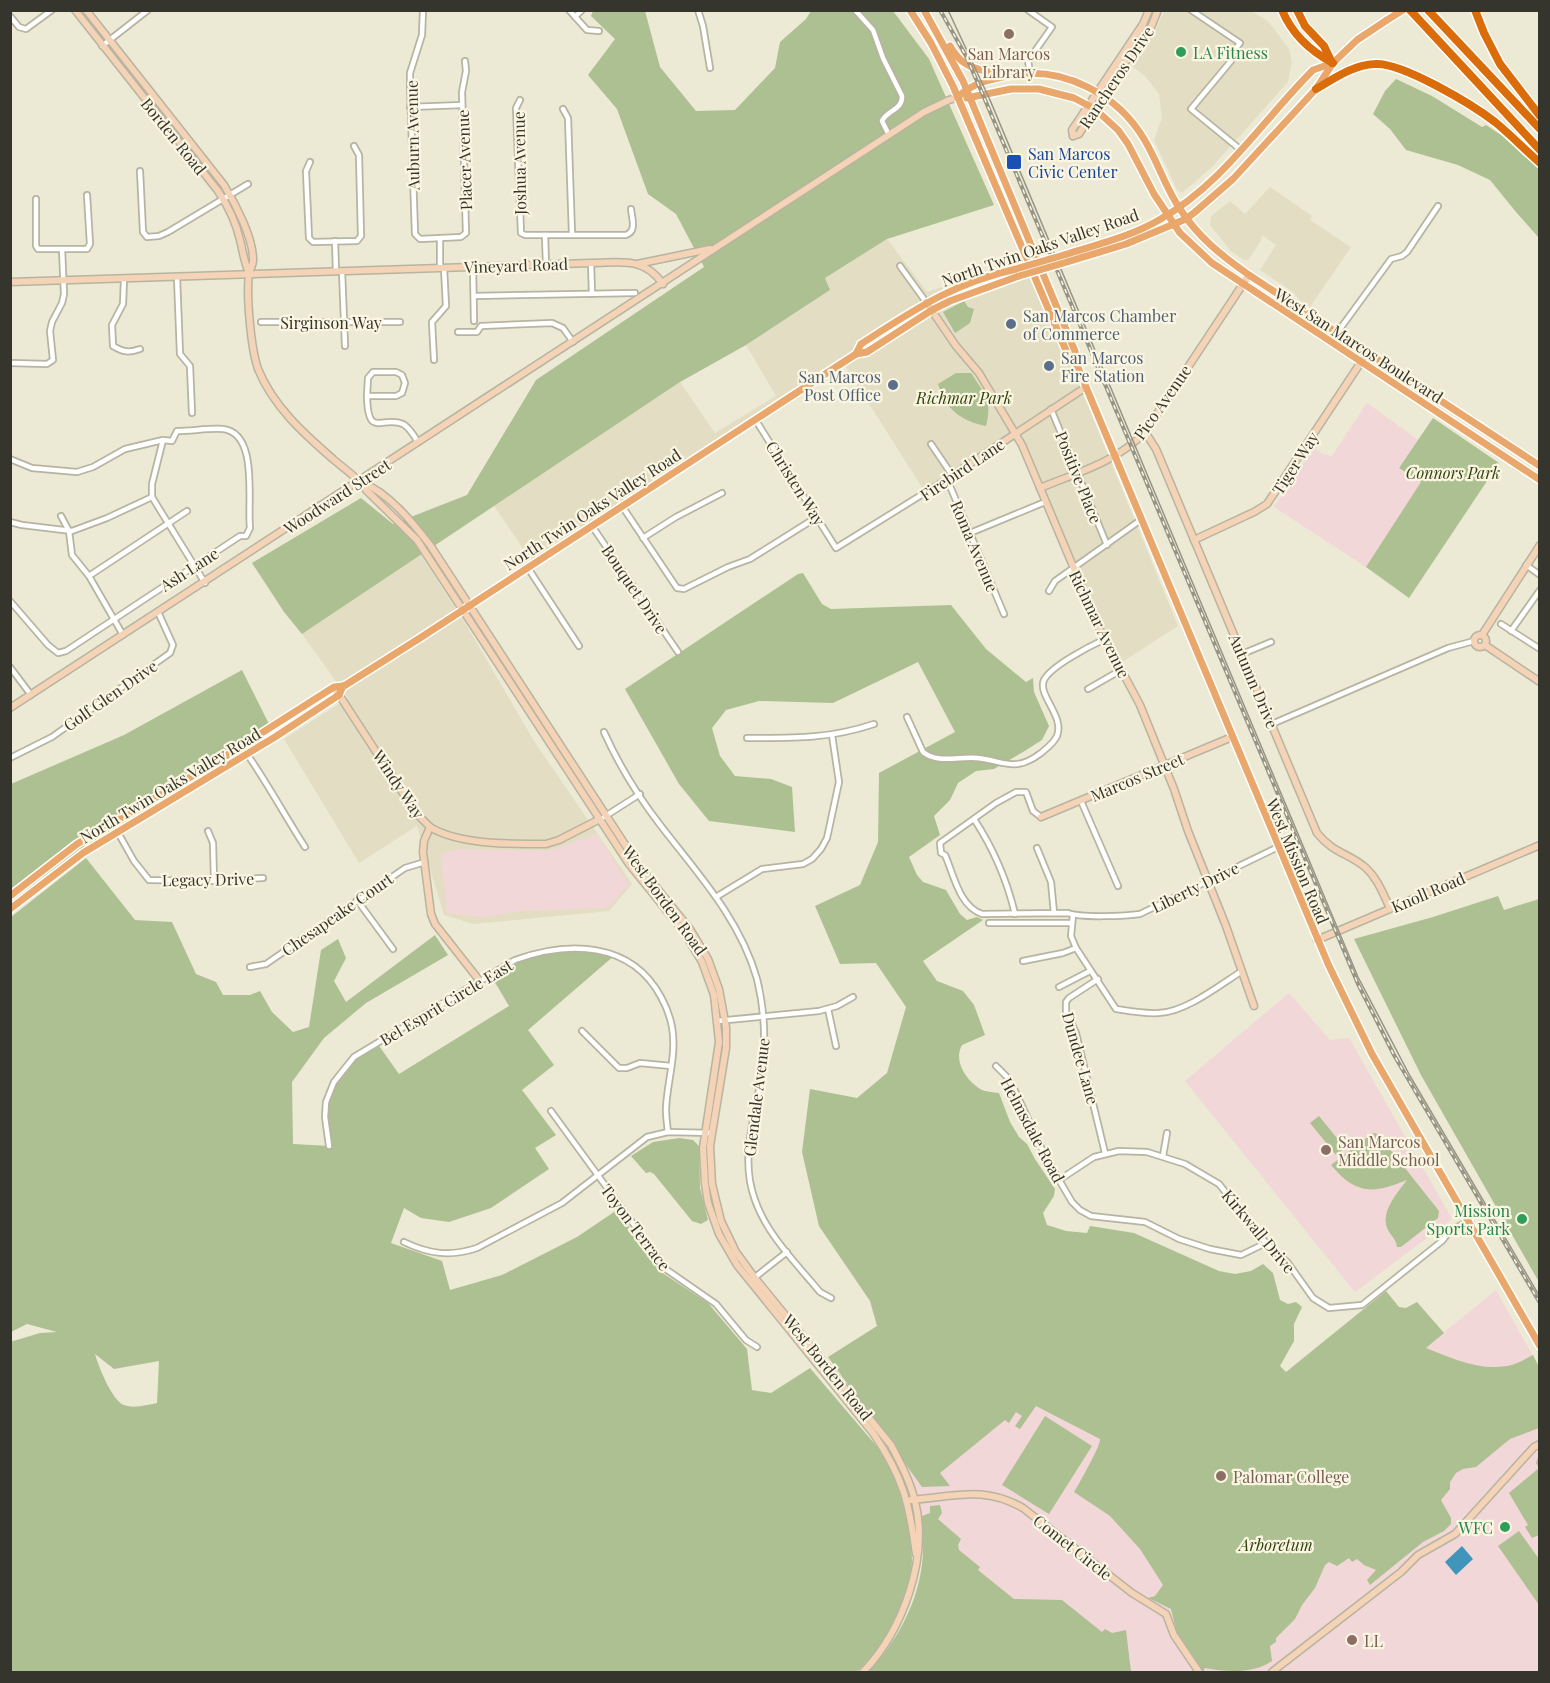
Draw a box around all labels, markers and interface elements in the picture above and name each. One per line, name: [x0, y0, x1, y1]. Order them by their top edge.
street label: Rancheros Drive: [1074, 22, 1158, 132]
marker: San Marcos Library: [1002, 27, 1016, 41]
place label: LA Fitness: [1193, 42, 1268, 63]
place label: San Marcos Library: [968, 43, 1050, 82]
marker: LA Fitness: [1174, 45, 1188, 59]
street label: Auburn Avenue: [401, 80, 423, 191]
street label: Borden Road: [137, 93, 211, 179]
street label: Placer Avenue: [452, 109, 476, 211]
street label: Joshua Avenue: [508, 111, 530, 216]
place label: San Marcos Civic Center: [1028, 143, 1118, 182]
marker: San Marcos Civic Center: [1005, 153, 1023, 171]
street label: North Twin Oaks Valley Road: [939, 203, 1141, 291]
street label: Vineyard Road: [463, 253, 568, 277]
street label: West San Marcos Boulevard: [1270, 282, 1447, 407]
place label: San Marcos Chamber of Commerce: [1023, 305, 1176, 344]
street label: Sirginson Way: [280, 312, 382, 333]
marker: San Marcos Chamber of Commerce: [1004, 317, 1018, 331]
place label: San Marcos Fire Station: [1061, 347, 1145, 386]
marker: San Marcos Fire Station: [1042, 359, 1056, 373]
street label: Pico Avenue: [1128, 360, 1196, 444]
place label: San Marcos Post Office: [799, 366, 881, 405]
marker: San Marcos Post Office: [886, 378, 900, 392]
park label: Richmar Park: [915, 387, 1012, 408]
street label: Positive Place: [1051, 428, 1107, 526]
street label: Tiger Way: [1267, 428, 1323, 498]
street label: Firebird Lane: [916, 433, 1008, 505]
street label: Christen Way: [762, 437, 830, 529]
street label: North Twin Oaks Valley Road: [499, 444, 685, 574]
street label: Woodward Street: [279, 453, 395, 539]
park label: Connors Park: [1406, 462, 1500, 483]
street label: Roma Avenue: [946, 497, 1004, 595]
street label: Bouquet Drive: [598, 540, 672, 638]
street label: Ash Lane: [155, 542, 222, 596]
street label: Richmar Avenue: [1065, 567, 1135, 681]
street label: Autumn Drive: [1224, 630, 1283, 731]
street label: Golf Glen Drive: [59, 655, 161, 735]
street label: North Twin Oaks Valley Road: [76, 723, 264, 847]
street label: Windy Way: [368, 745, 430, 822]
street label: Marcos Street: [1087, 748, 1187, 806]
street label: West Mission Road: [1262, 794, 1334, 927]
street label: West Borden Road: [617, 840, 712, 959]
street label: Liberty Drive: [1148, 857, 1242, 917]
street label: Knoll Road: [1388, 867, 1468, 917]
street label: Legacy Drive: [162, 868, 254, 890]
street label: Chesapeake Court: [277, 868, 397, 960]
street label: Bel Esprit Circle East: [376, 954, 517, 1050]
street label: Dundee Lane: [1058, 1009, 1104, 1107]
street label: Glendale Avenue: [738, 1037, 774, 1157]
street label: Helmsdale Road: [996, 1074, 1070, 1186]
place label: San Marcos Middle School: [1338, 1131, 1440, 1170]
marker: San Marcos Middle School: [1319, 1143, 1333, 1157]
street label: Toyon Terrace: [597, 1179, 675, 1275]
street label: Kirkwall Drive: [1218, 1185, 1300, 1277]
place label: Mission Sports Park: [1427, 1200, 1510, 1239]
marker: Mission Sports Park: [1515, 1212, 1529, 1226]
street label: West Borden Road: [778, 1309, 877, 1424]
place label: Palomar College: [1233, 1466, 1349, 1487]
marker: Palomar College: [1214, 1469, 1228, 1483]
street label: Comet Circle: [1029, 1510, 1117, 1584]
place label: WFC: [1458, 1517, 1493, 1538]
marker: WFC: [1498, 1520, 1512, 1534]
park label: Arboretum: [1237, 1534, 1313, 1555]
place label: LL: [1364, 1630, 1383, 1651]
marker: LL: [1345, 1633, 1359, 1647]

